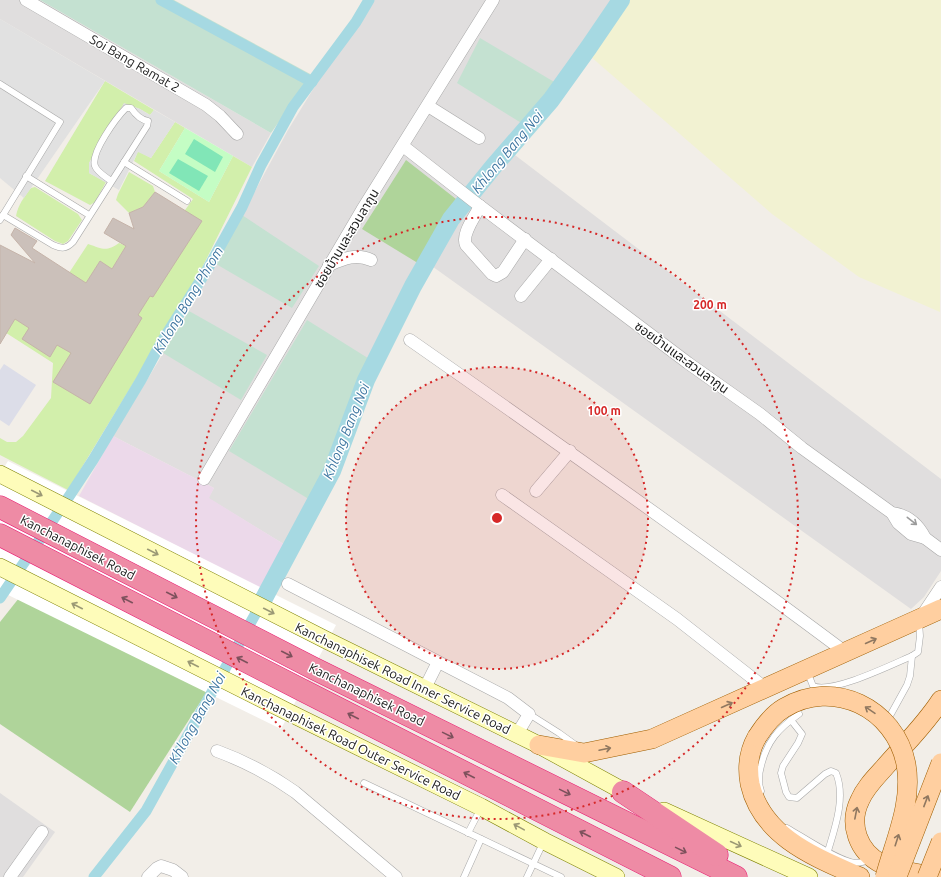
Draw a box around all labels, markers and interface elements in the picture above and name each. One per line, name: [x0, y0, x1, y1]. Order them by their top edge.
street label: Soi Bang Ramat 2: [88, 32, 182, 94]
water label: Khlong Bang Noi: [468, 107, 546, 196]
street label: ซอยบ้านและสวนลากูน: [311, 186, 382, 290]
water label: Khlong Bang Phrom: [150, 244, 226, 356]
text: 200 m: [693, 298, 727, 311]
street label: ซอยบ้านและสวนลากูน: [632, 318, 732, 397]
water label: Khlong Bang Noi: [319, 380, 373, 481]
text: 100 m: [587, 404, 621, 417]
one-way arrow: [31, 489, 43, 497]
centre of rings: [490, 511, 504, 525]
street label: Kanchanaphisek Road: [18, 512, 138, 582]
one-way arrow: [906, 517, 917, 525]
one-way arrow: [147, 549, 159, 556]
one-way arrow: [165, 592, 177, 599]
one-way arrow: [121, 596, 133, 603]
one-way arrow: [71, 601, 83, 609]
one-way arrow: [263, 608, 275, 615]
street label: Kanchanaphisek Road Inner Service Road: [293, 619, 513, 737]
one-way arrow: [864, 637, 876, 644]
one-way arrow: [281, 651, 293, 659]
one-way arrow: [236, 655, 248, 663]
street label: Kanchanaphisek Road: [307, 659, 427, 729]
one-way arrow: [187, 660, 199, 667]
water label: Khlong Bang Noi: [165, 669, 229, 767]
street label: Kanchanaphisek Road Outer Service Road: [239, 684, 463, 802]
one-way arrow: [720, 701, 732, 708]
one-way arrow: [864, 706, 875, 714]
one-way arrow: [347, 712, 359, 720]
one-way arrow: [442, 731, 454, 739]
one-way arrow: [598, 744, 611, 752]
one-way arrow: [463, 771, 475, 778]
one-way arrow: [558, 789, 570, 796]
one-way arrow: [923, 796, 930, 808]
one-way arrow: [852, 807, 860, 820]
one-way arrow: [513, 823, 525, 831]
one-way arrow: [579, 830, 591, 837]
one-way arrow: [893, 834, 901, 846]
one-way arrow: [730, 841, 742, 848]
one-way arrow: [675, 847, 687, 854]

